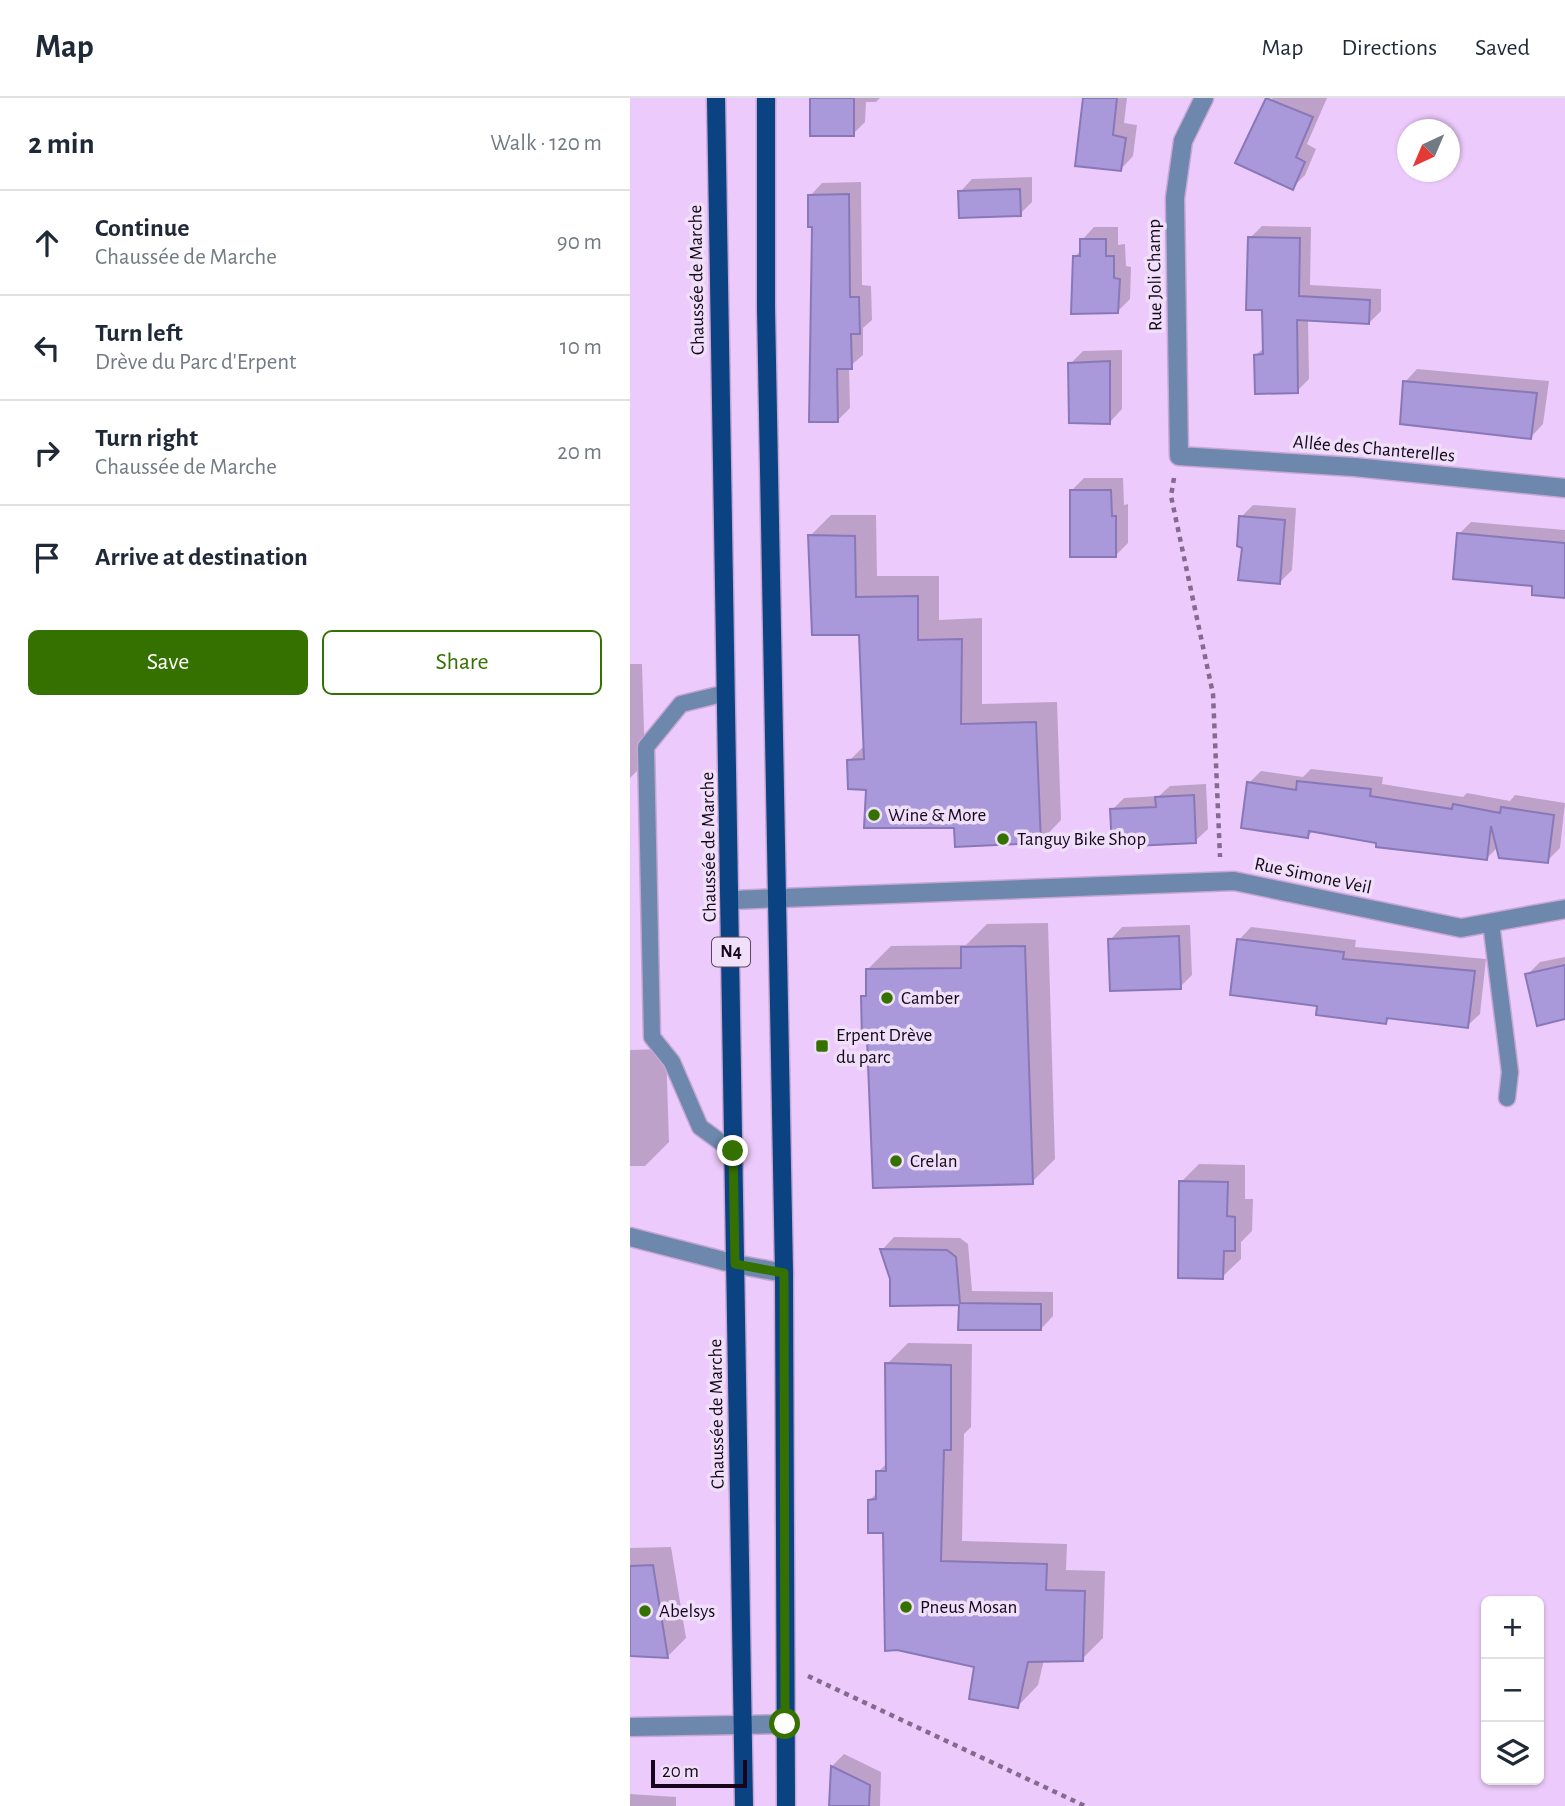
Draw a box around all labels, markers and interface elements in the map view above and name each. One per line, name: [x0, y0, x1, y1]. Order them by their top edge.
text: Map: [35, 31, 94, 64]
text: Map: [1261, 36, 1303, 60]
text: Directions: [1341, 36, 1437, 60]
text: Saved: [1475, 36, 1530, 60]
north arrow: [1397, 119, 1460, 182]
text: 2 min: [28, 129, 95, 159]
text: Walk · 120 m: [490, 132, 602, 155]
street label: Chaussée de Marche: [686, 205, 708, 355]
text: Continue: [95, 215, 190, 241]
street label: Rue Joli Champ: [1145, 219, 1165, 331]
icon: ahead: [28, 224, 66, 262]
text: 90 m: [557, 231, 602, 254]
text: Chaussée de Marche: [95, 246, 277, 269]
text: Turn left: [95, 320, 183, 346]
icon: left: [28, 329, 66, 367]
text: 10 m: [560, 336, 602, 359]
text: Drève du Parc d'Erpent: [95, 351, 296, 374]
text: Turn right: [95, 425, 198, 451]
street label: Allée des Chanterelles: [1292, 432, 1456, 466]
icon: right: [28, 434, 66, 472]
text: 20 m: [557, 441, 602, 464]
text: Chaussée de Marche: [95, 456, 277, 479]
icon: arrive: [28, 539, 66, 577]
text: Arrive at destination: [95, 544, 308, 570]
button: Save: [28, 630, 308, 695]
button: Share: [322, 630, 602, 695]
street label: Chaussée de Marche: [698, 772, 720, 922]
place label: Wine & More: [888, 806, 986, 825]
marker: Wine & More: [866, 807, 882, 823]
place label: Tanguy Bike Shop: [1017, 830, 1146, 849]
marker: Tanguy Bike Shop: [995, 831, 1011, 847]
street label: Rue Simone Veil: [1253, 854, 1373, 898]
road number: N4: [712, 938, 750, 966]
place label: Camber: [901, 989, 959, 1008]
marker: Camber: [879, 990, 895, 1006]
place label: Erpent Drève du parc: [836, 1026, 932, 1067]
marker: Erpent Drève du parc: [814, 1038, 830, 1054]
route end: [717, 1135, 748, 1166]
place label: Crelan: [910, 1152, 957, 1171]
marker: Crelan: [888, 1153, 904, 1169]
street label: Chaussée de Marche: [706, 1339, 728, 1489]
map controls: [1481, 1596, 1544, 1785]
button: +: [1481, 1596, 1544, 1659]
place label: Pneus Mosan: [920, 1598, 1017, 1617]
marker: Pneus Mosan: [898, 1599, 914, 1615]
place label: Abelsys: [659, 1602, 715, 1621]
marker: Abelsys: [637, 1603, 653, 1619]
button: −: [1481, 1659, 1544, 1722]
route start: [769, 1708, 800, 1739]
button: layers: [1481, 1722, 1544, 1785]
scale bar: [651, 1757, 747, 1789]
text: 20 m: [662, 1762, 699, 1781]

